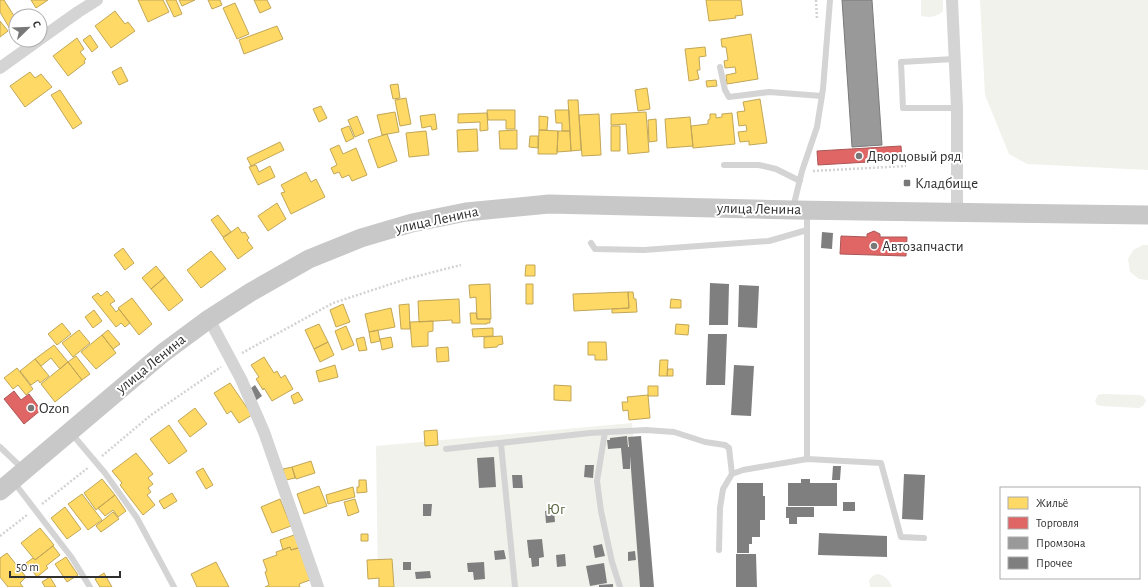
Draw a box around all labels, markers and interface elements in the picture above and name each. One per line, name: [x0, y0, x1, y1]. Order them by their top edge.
north arrow: [8, 8, 48, 48]
text: С: [30, 19, 43, 29]
place label: Дворцовый ряд: [867, 149, 962, 164]
marker: Дворцовый ряд: [854, 151, 864, 161]
place label: Кладбище: [915, 176, 978, 191]
marker: Кладбище: [902, 178, 912, 188]
street label: улица Ленина: [716, 201, 801, 217]
street label: улица Ленина: [393, 204, 480, 236]
place label: Автозапчасти: [882, 239, 964, 254]
marker: Автозапчасти: [869, 241, 879, 251]
street label: улица Ленина: [113, 332, 189, 397]
place label: Ozon: [39, 401, 69, 416]
marker: Ozon: [26, 403, 36, 413]
legend: [1000, 487, 1140, 579]
text: Жильё: [1036, 497, 1068, 509]
park label: Юг: [547, 502, 566, 517]
text: Торговля: [1036, 517, 1079, 529]
text: Промзона: [1036, 537, 1086, 549]
scale bar: [10, 553, 120, 579]
text: Прочее: [1036, 557, 1072, 569]
text: 50 m: [16, 561, 39, 573]

